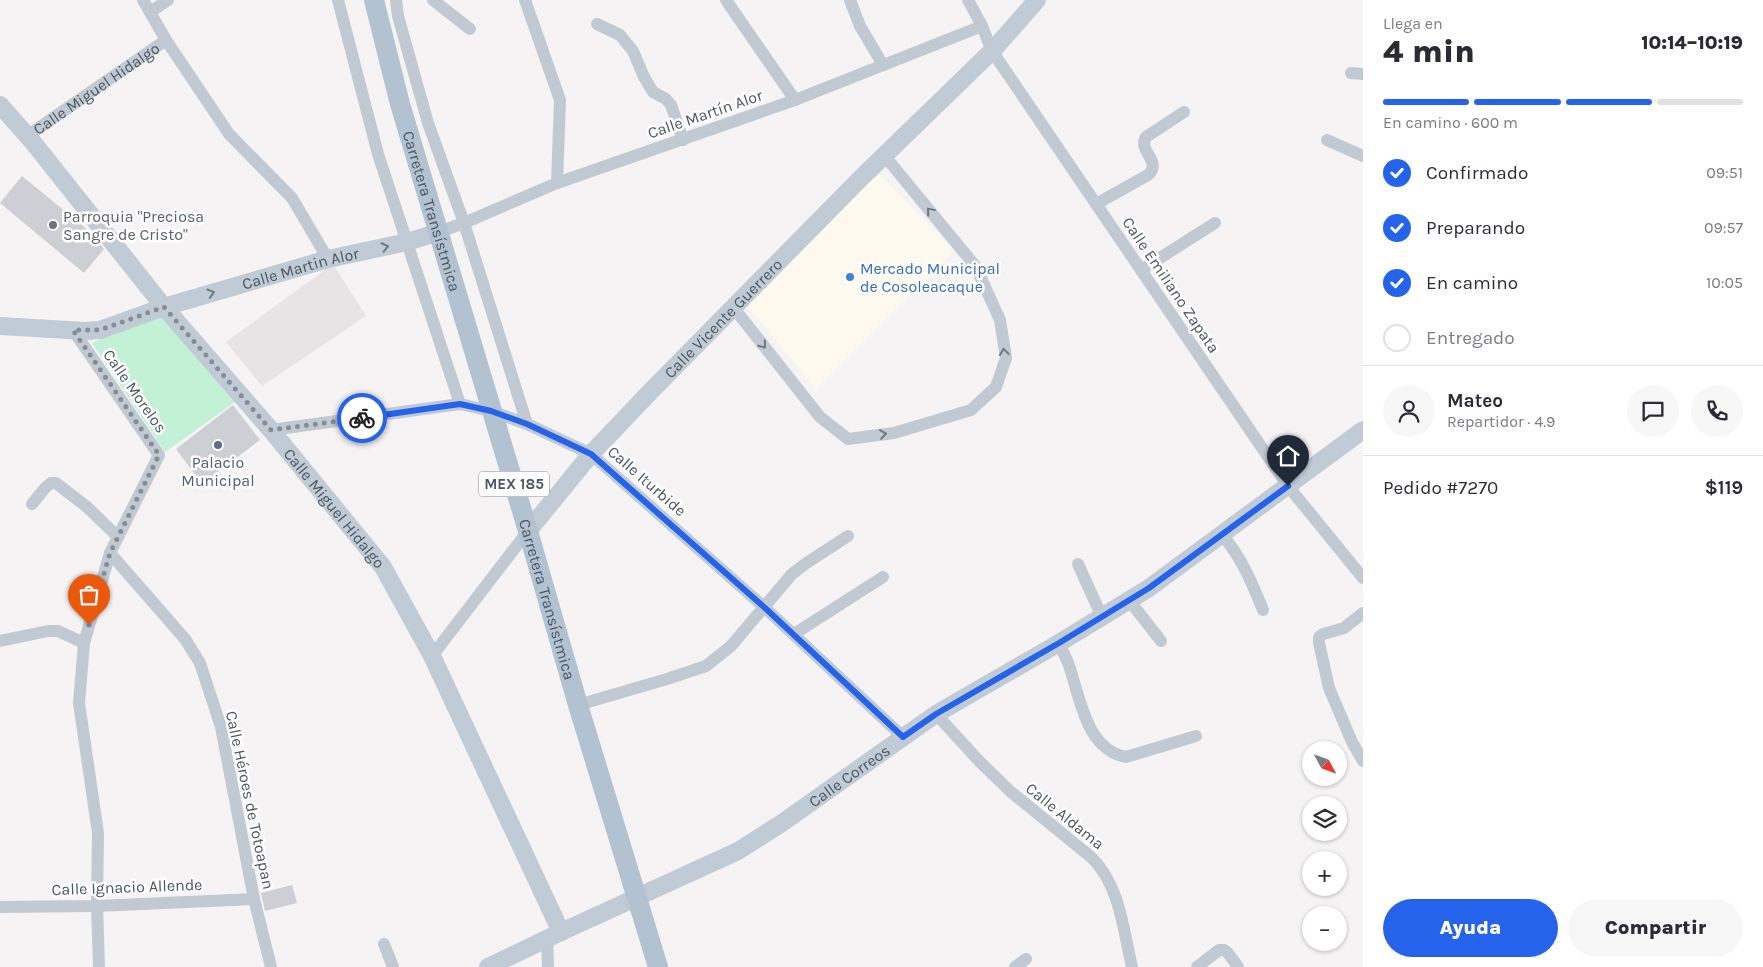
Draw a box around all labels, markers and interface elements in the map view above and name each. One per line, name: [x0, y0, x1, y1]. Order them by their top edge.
text: Llega en: [1383, 14, 1443, 33]
text: 10:14–10:19: [1641, 32, 1743, 54]
text: 4 min: [1383, 33, 1475, 70]
street label: Calle Miguel Hidalgo: [29, 38, 163, 139]
street label: Calle Martín Alor: [645, 85, 765, 143]
text: En camino · 600 m: [1383, 113, 1518, 132]
street label: Carretera Transístmica: [399, 129, 465, 294]
icon: check: [1383, 159, 1411, 187]
text: Confirmado: [1426, 162, 1528, 184]
text: 09:51: [1706, 163, 1743, 182]
place label: Parroquia "Preciosa Sangre de Cristo": [63, 207, 204, 244]
one-way arrow: [927, 208, 936, 217]
street label: Calle Emiliano Zapata: [1118, 213, 1224, 357]
icon: check: [1383, 214, 1411, 242]
text: Preparando: [1426, 217, 1525, 239]
text: 09:57: [1704, 218, 1743, 237]
marker: Parroquia "Preciosa Sangre de Cristo": [47, 219, 59, 231]
one-way arrow: [380, 242, 389, 252]
street label: Calle Martin Alor: [240, 243, 361, 293]
street label: Calle Vicente Guerrero: [660, 254, 786, 382]
place label: Mercado Municipal de Cosoleacaque: [860, 259, 1000, 296]
icon: check: [1383, 269, 1411, 297]
marker: Mercado Municipal de Cosoleacaque: [844, 271, 856, 283]
text: En camino: [1426, 272, 1518, 294]
text: 10:05: [1706, 273, 1743, 292]
one-way arrow: [206, 289, 214, 299]
text: Entregado: [1426, 327, 1515, 349]
one-way arrow: [758, 339, 766, 348]
street label: Calle Morelos: [99, 346, 171, 436]
one-way arrow: [999, 348, 1010, 356]
button: person: [1383, 385, 1435, 437]
button: chat: [1627, 385, 1679, 437]
button: phone: [1691, 385, 1743, 437]
text: Mateo: [1447, 390, 1503, 412]
courier: [337, 393, 387, 443]
icon: bike: [348, 404, 376, 432]
text: Repartidor · 4.9: [1447, 412, 1555, 431]
one-way arrow: [879, 430, 887, 440]
pin: [1267, 435, 1309, 486]
marker: Palacio Municipal: [212, 439, 224, 451]
street label: Calle Iturbide: [604, 442, 690, 520]
icon: home: [1274, 442, 1302, 470]
street label: Calle Miguel Hidalgo: [280, 444, 389, 572]
place label: Palacio Municipal: [181, 453, 255, 490]
road number: MEX 185: [479, 472, 549, 496]
text: Pedido #7270: [1383, 477, 1498, 499]
text: $119: [1705, 477, 1743, 499]
street label: Carretera Transístmica: [515, 516, 580, 682]
pin: [68, 574, 110, 625]
icon: bag: [75, 581, 103, 609]
street label: Calle Héroes de Totoapan: [222, 709, 278, 891]
street label: Calle Correos: [805, 740, 893, 811]
north arrow: [1302, 741, 1348, 786]
map controls: [1302, 741, 1347, 951]
street label: Calle Aldama: [1022, 779, 1108, 853]
button: layers: [1302, 796, 1347, 841]
button: +: [1302, 851, 1347, 896]
street label: Calle Ignacio Allende: [51, 875, 203, 899]
button: Ayuda: [1383, 899, 1558, 957]
button: Compartir: [1568, 899, 1743, 957]
button: −: [1302, 906, 1347, 951]

